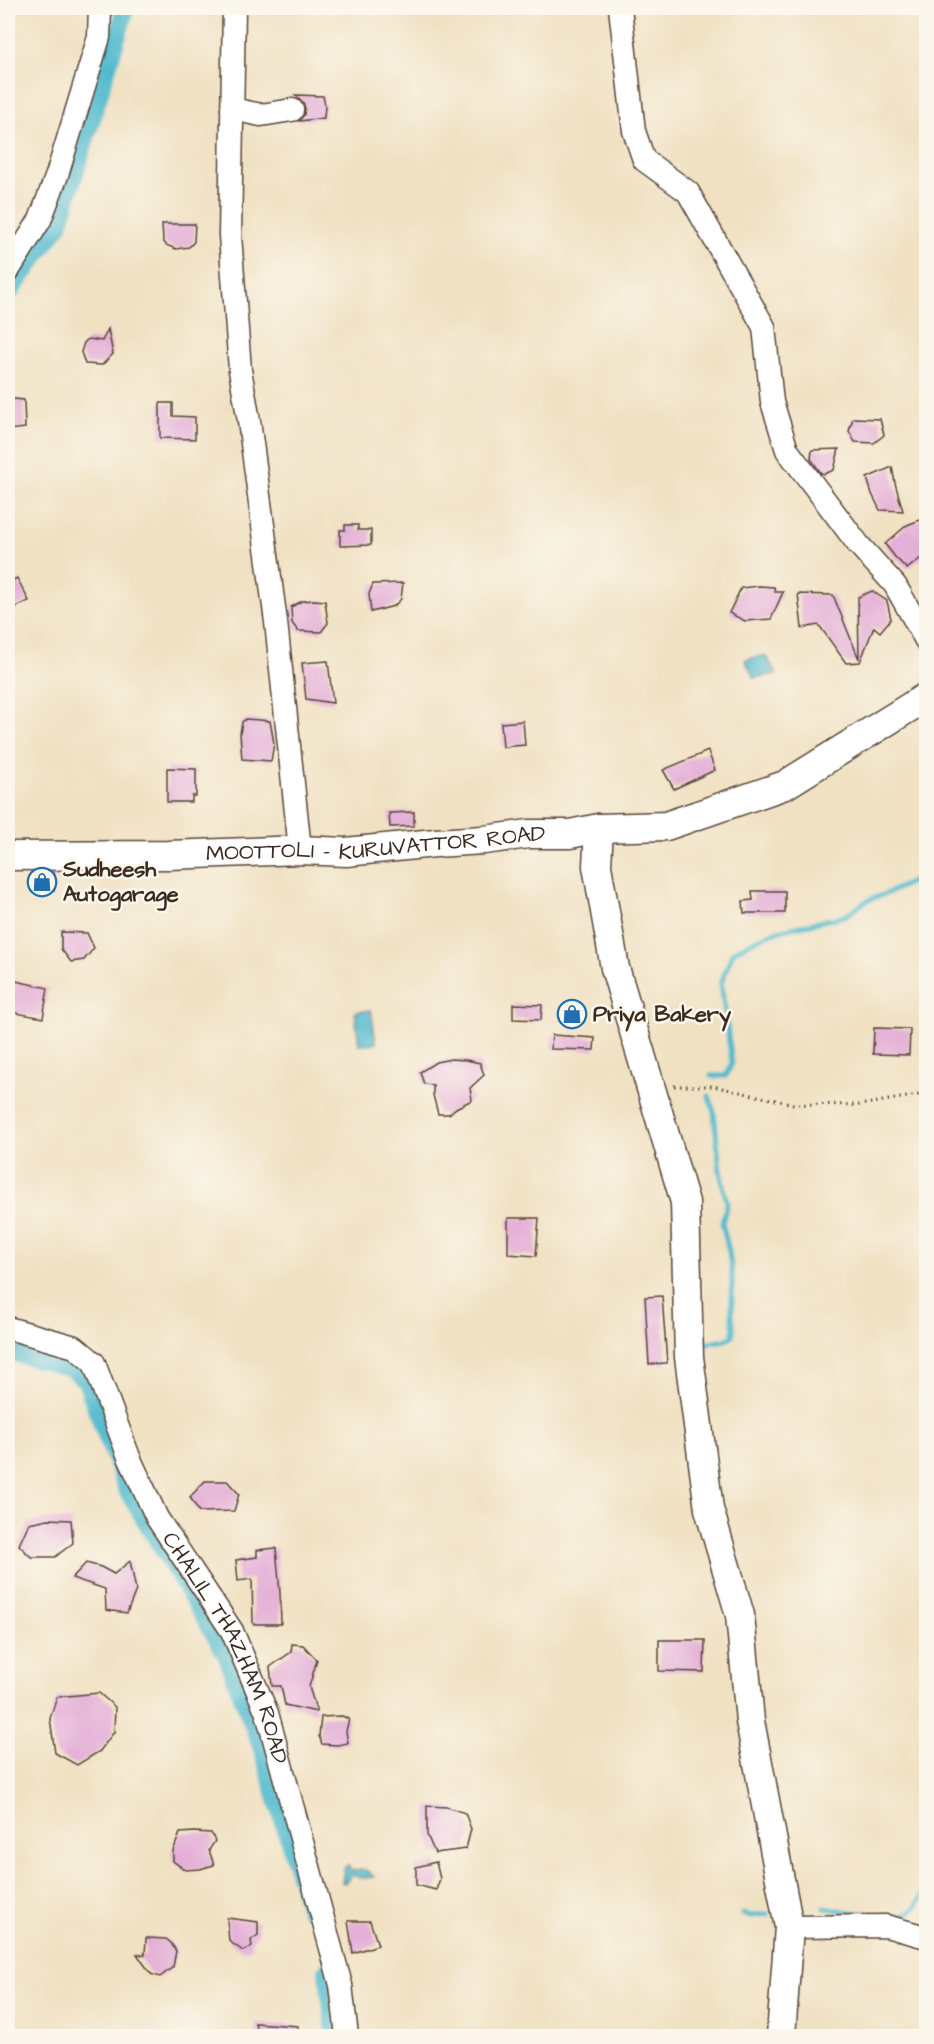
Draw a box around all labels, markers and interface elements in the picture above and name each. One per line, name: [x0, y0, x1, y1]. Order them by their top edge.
street label: MOOTTOLI - KURUVATTOR ROAD: [205, 818, 545, 869]
place label: Sudheesh Autogarage: [62, 854, 179, 911]
shop icon: Sudheesh Autogarage: [26, 866, 58, 898]
shop icon: Priya Bakery: [556, 998, 588, 1030]
place label: Priya Bakery: [593, 999, 732, 1032]
street label: CHALIL THAZHAM ROAD: [155, 1526, 296, 1767]

